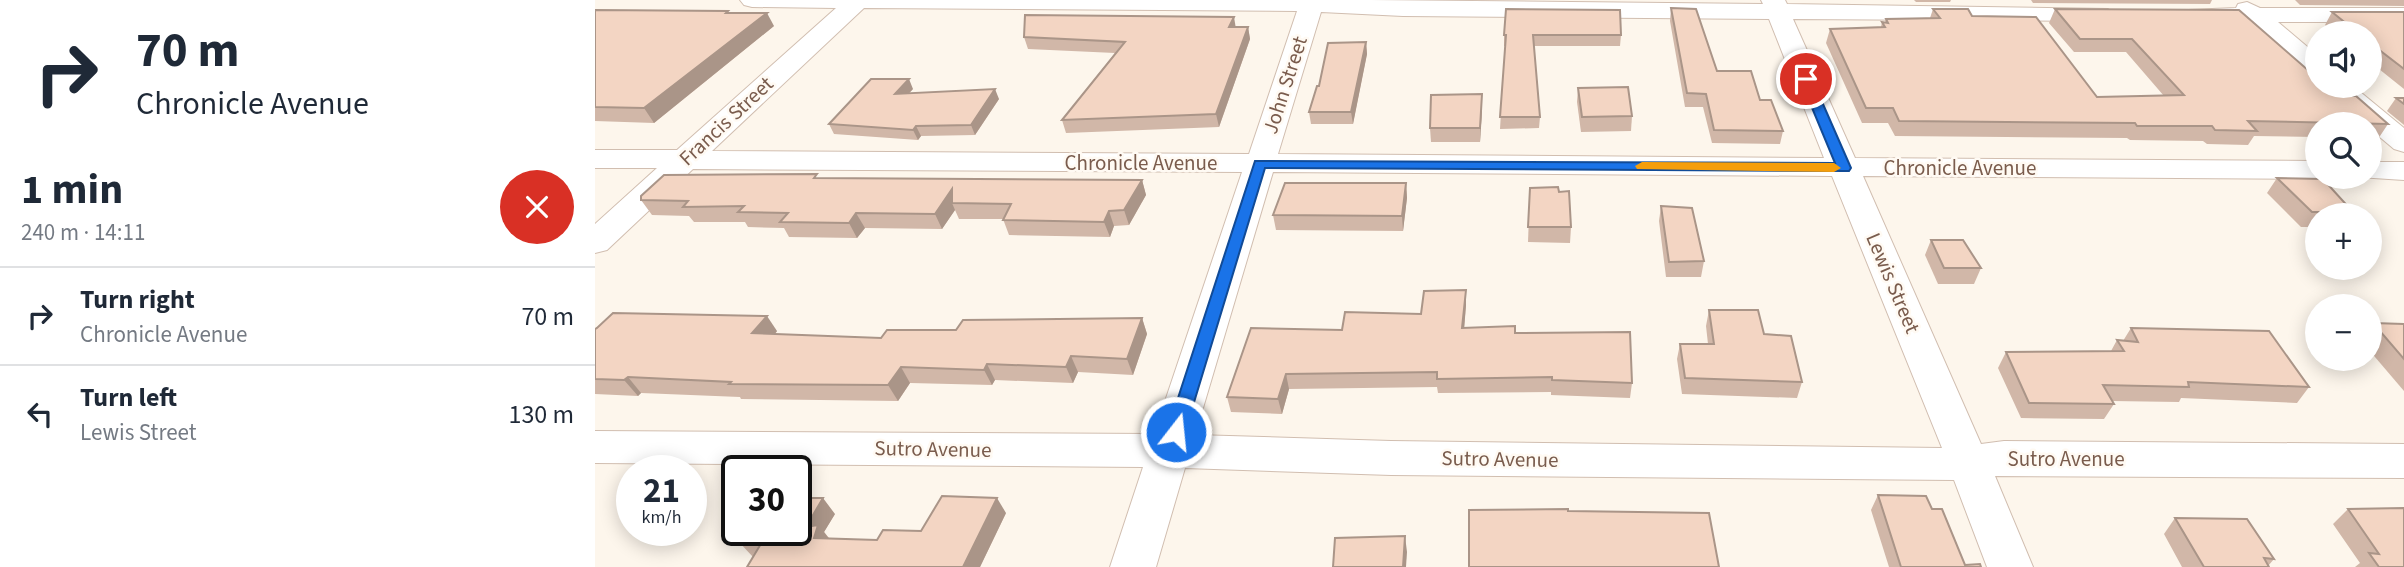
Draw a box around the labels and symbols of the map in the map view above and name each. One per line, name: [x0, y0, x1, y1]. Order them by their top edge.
street label: John Street: [1255, 32, 1315, 138]
pin: [1776, 49, 1836, 109]
street label: Francis Street: [672, 69, 780, 173]
street label: Chronicle Avenue: [1065, 148, 1217, 178]
street label: Chronicle Avenue: [1884, 153, 2036, 183]
street label: Lewis Street: [1858, 228, 1928, 338]
position arrow: [1139, 395, 1213, 469]
street label: Sutro Avenue: [874, 433, 992, 465]
street label: Sutro Avenue: [1441, 443, 1559, 475]
street label: Sutro Avenue: [2007, 444, 2125, 474]
speed limit sign: 30: [721, 455, 812, 546]

